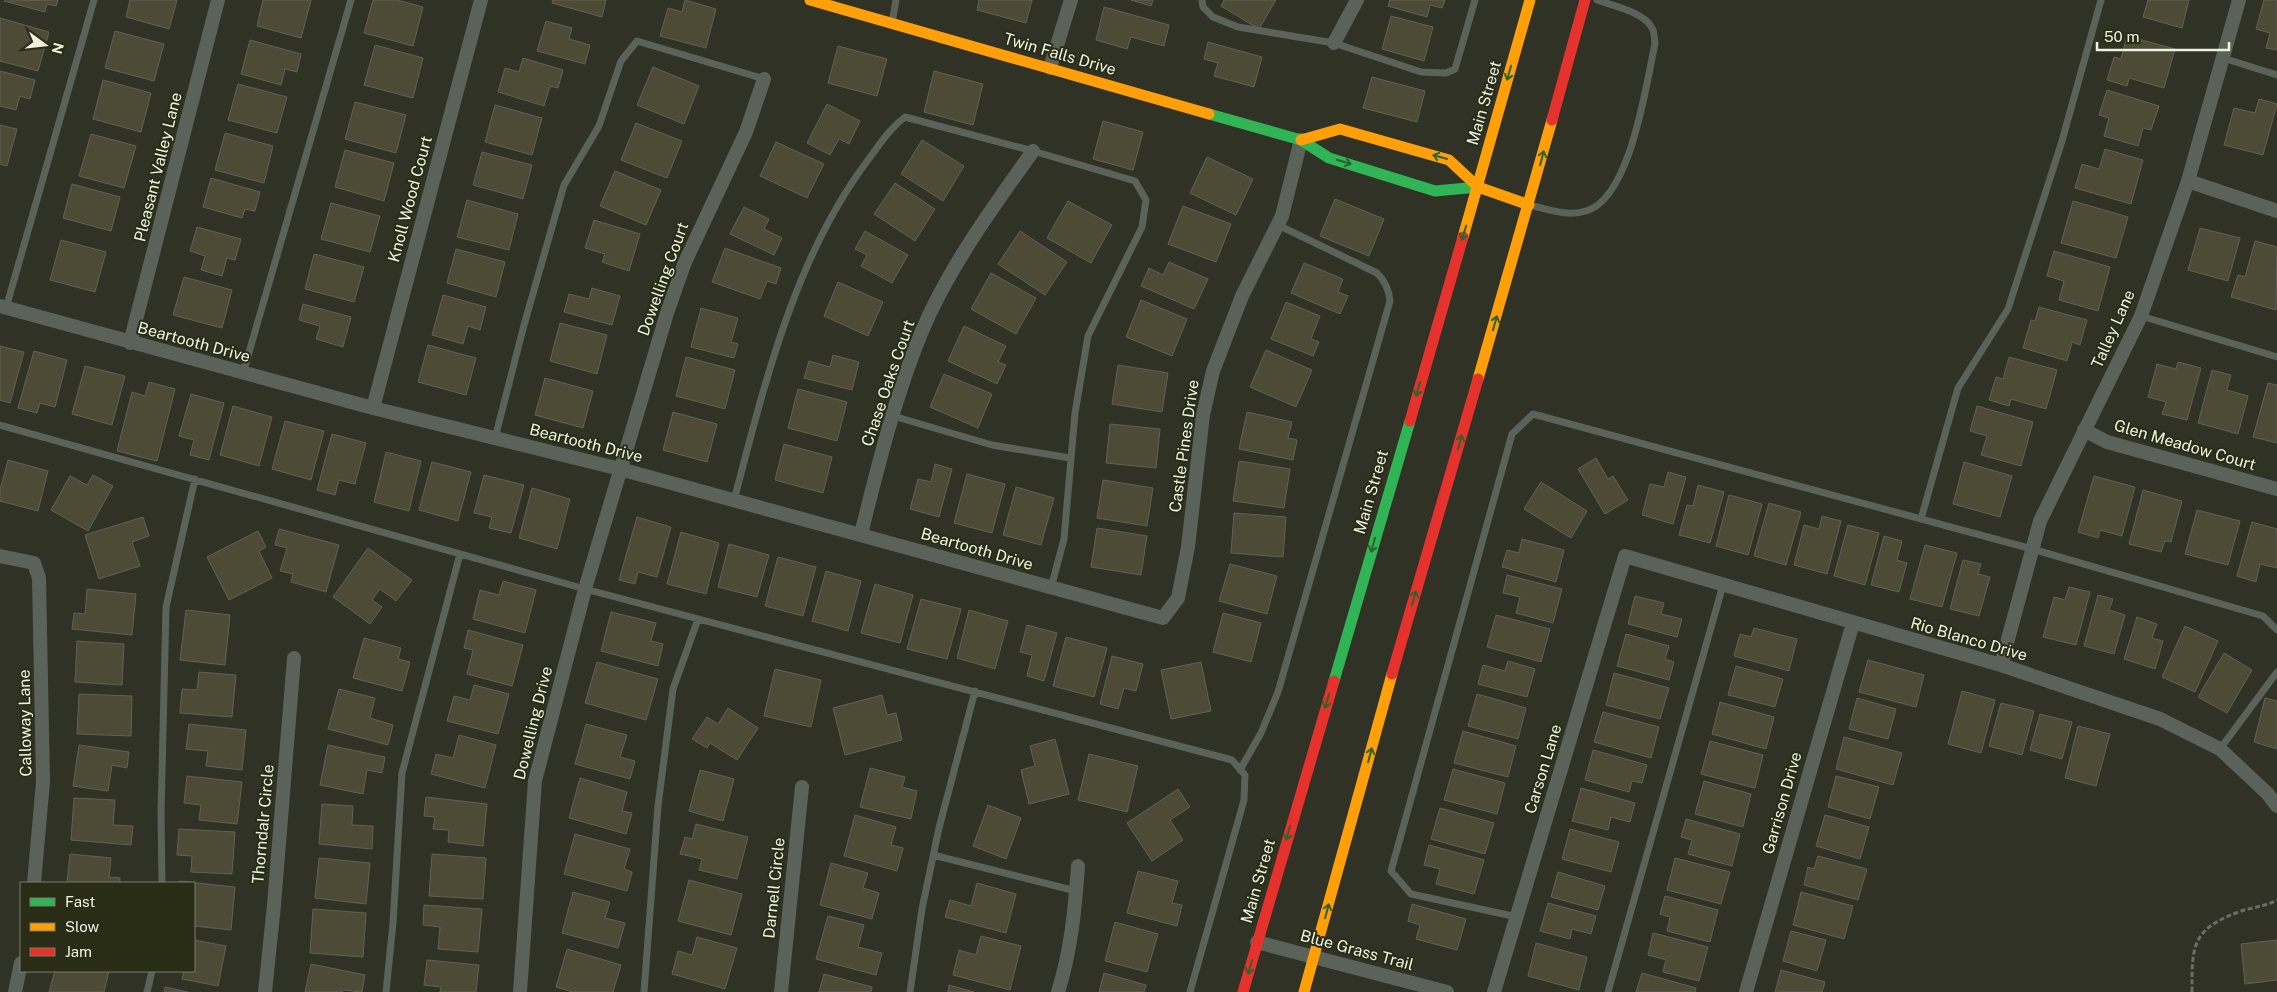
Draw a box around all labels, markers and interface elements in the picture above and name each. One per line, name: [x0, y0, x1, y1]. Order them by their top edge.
north arrow: [20, 20, 70, 70]
scale bar: [2097, 20, 2230, 52]
text: 50 m: [2104, 28, 2139, 45]
street label: Twin Falls Drive: [1002, 29, 1118, 79]
text: N: [48, 41, 67, 56]
street label: Main Street: [1463, 59, 1505, 147]
one-way arrow: [1504, 64, 1514, 80]
street label: Pleasant Valley Lane: [130, 90, 186, 244]
street label: Knoll Wood Court: [384, 134, 436, 264]
one-way arrow: [1537, 151, 1547, 167]
one-way arrow: [1432, 152, 1448, 162]
one-way arrow: [1335, 158, 1351, 168]
street label: Dowelling Court: [634, 220, 692, 338]
one-way arrow: [1458, 225, 1468, 241]
street label: Talley Lane: [2087, 287, 2139, 371]
one-way arrow: [1490, 316, 1500, 332]
street label: Chase Oaks Court: [857, 317, 919, 449]
street label: Beartooth Drive: [136, 318, 252, 366]
street label: Castle Pines Drive: [1165, 378, 1203, 514]
one-way arrow: [1413, 381, 1423, 397]
street label: Glen Meadow Court: [2112, 416, 2258, 474]
street label: Beartooth Drive: [527, 420, 645, 466]
one-way arrow: [1455, 435, 1465, 451]
street label: Main Street: [1350, 448, 1392, 536]
street label: Beartooth Drive: [919, 524, 1035, 574]
one-way arrow: [1367, 537, 1377, 553]
one-way arrow: [1410, 591, 1420, 607]
street label: Rio Blanco Drive: [1908, 613, 2030, 665]
street label: Dowelling Drive: [510, 664, 556, 782]
street label: Calloway Lane: [15, 669, 35, 777]
one-way arrow: [1322, 693, 1332, 709]
street label: Carson Lane: [1520, 722, 1566, 816]
one-way arrow: [1366, 747, 1375, 763]
street label: Garrison Drive: [1758, 750, 1806, 856]
street label: Thorndalr Circle: [248, 763, 278, 885]
one-way arrow: [1283, 825, 1293, 841]
street label: Darnell Circle: [759, 837, 789, 939]
street label: Main Street: [1237, 837, 1279, 925]
legend: [20, 882, 195, 972]
text: Fast: [65, 893, 95, 910]
one-way arrow: [1322, 904, 1332, 920]
text: Slow: [65, 918, 100, 935]
street label: Blue Grass Trail: [1298, 926, 1416, 974]
text: Jam: [65, 943, 92, 960]
one-way arrow: [1245, 958, 1254, 974]

